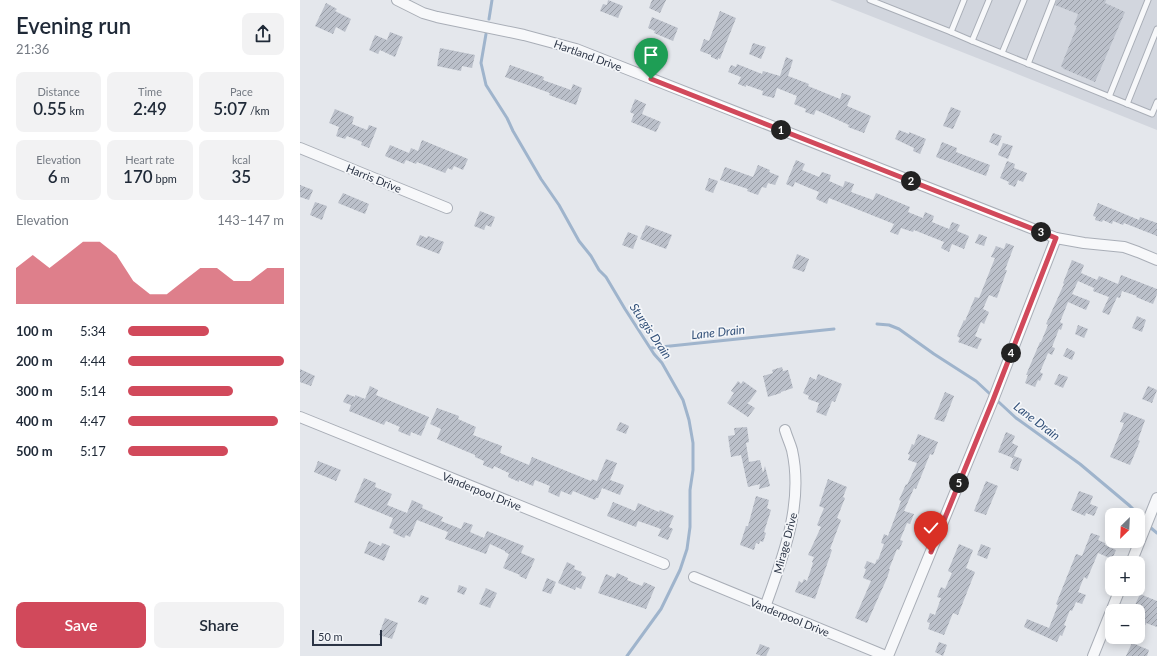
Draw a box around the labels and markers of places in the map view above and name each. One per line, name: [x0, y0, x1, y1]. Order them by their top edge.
pin: [634, 38, 668, 79]
pin: 1: [771, 120, 791, 140]
pin: 2: [901, 171, 921, 191]
pin: 3: [1031, 222, 1051, 242]
pin: 4: [1001, 343, 1021, 363]
pin: 5: [949, 473, 969, 493]
pin: [914, 511, 948, 552]

